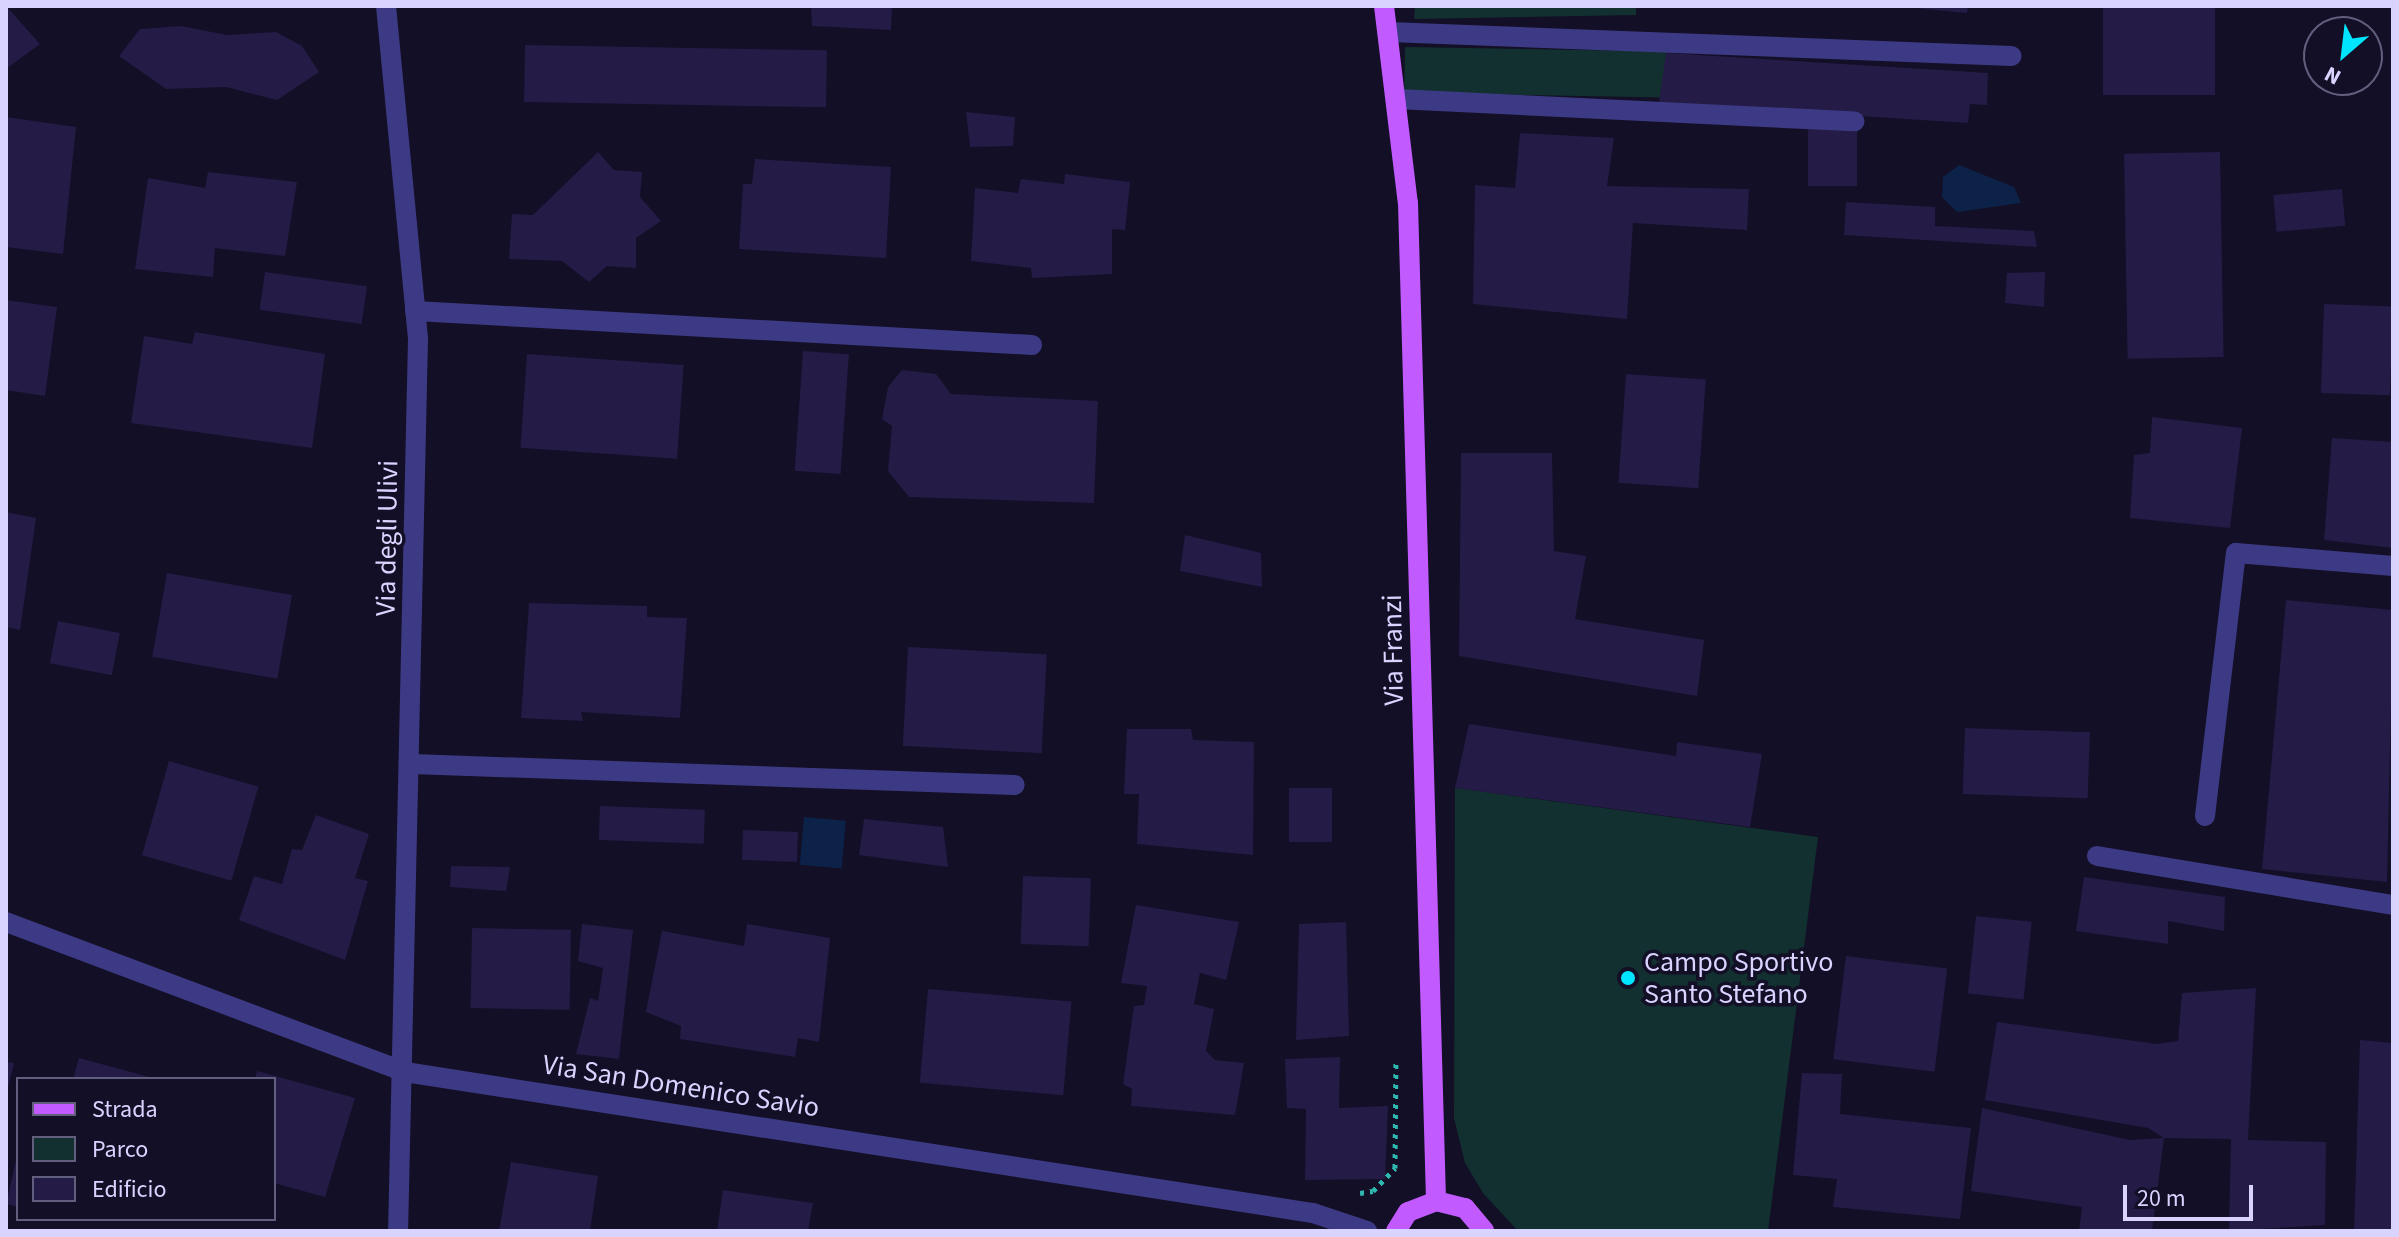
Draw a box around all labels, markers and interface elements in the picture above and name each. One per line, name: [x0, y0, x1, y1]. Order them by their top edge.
north arrow: [2303, 16, 2383, 96]
text: N: [2319, 58, 2347, 93]
street label: Via degli Ulivi: [369, 460, 405, 616]
street label: Via Franzi: [1375, 594, 1411, 706]
place label: Campo Sportivo Santo Stefano: [1644, 945, 1834, 1011]
marker: Campo Sportivo Santo Stefano: [1619, 969, 1637, 987]
street label: Via San Domenico Savio: [540, 1048, 822, 1124]
legend: [16, 1077, 276, 1221]
text: Strada: [92, 1092, 158, 1127]
text: Parco: [92, 1132, 148, 1167]
scale bar: [2127, 1169, 2257, 1219]
text: Edificio: [92, 1172, 166, 1207]
text: 20 m: [2137, 1181, 2186, 1216]

